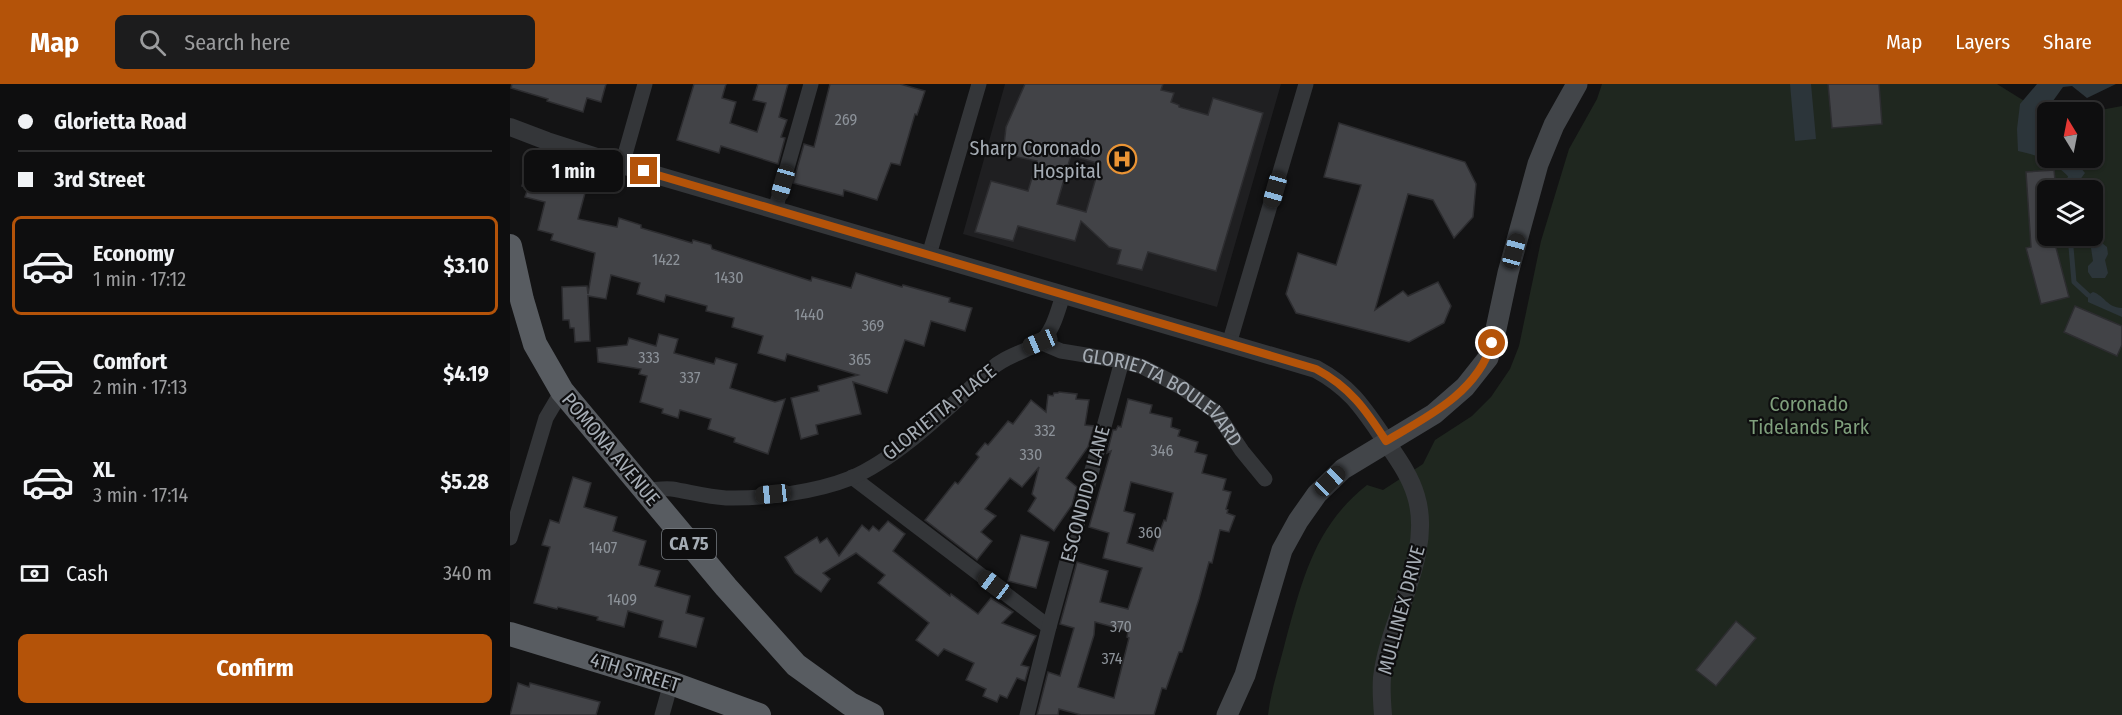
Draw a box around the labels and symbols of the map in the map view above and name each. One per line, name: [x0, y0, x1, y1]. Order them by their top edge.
north arrow: [2037, 102, 2103, 168]
house number: 269: [835, 110, 858, 129]
place label: Sharp Coronado Hospital: [970, 136, 1101, 183]
hospital icon: Sharp Coronado Hospital: [1106, 143, 1138, 175]
callout: 1 min: [524, 150, 623, 192]
route end: [630, 157, 657, 184]
car: [769, 163, 797, 203]
car: [1261, 170, 1289, 210]
car: [1501, 231, 1527, 271]
house number: 1422: [652, 250, 680, 269]
house number: 1430: [714, 268, 744, 287]
house number: 1440: [794, 305, 824, 324]
house number: 369: [862, 316, 885, 335]
car: [1020, 327, 1060, 357]
route start: [1478, 329, 1505, 356]
street label: GLORIETTA BOULEVARD: [1081, 343, 1248, 451]
house number: 333: [638, 348, 660, 367]
house number: 365: [849, 350, 871, 369]
street label: GLORIETTA PLACE: [877, 359, 1001, 465]
house number: 337: [680, 368, 701, 387]
street label: POMONA AVENUE: [557, 388, 665, 510]
park label: Coronado Tidelands Park: [1749, 392, 1870, 439]
house number: 332: [1034, 421, 1056, 440]
street label: ESCONDIDO LANE: [1055, 423, 1115, 565]
house number: 346: [1151, 441, 1173, 460]
house number: 330: [1020, 445, 1042, 464]
car: [1311, 462, 1349, 500]
car: [754, 483, 792, 505]
house number: 360: [1138, 523, 1162, 542]
road number: CA 75: [662, 529, 716, 559]
house number: 1407: [589, 538, 618, 557]
street label: MULLINEX DRIVE: [1372, 543, 1430, 677]
car: [974, 567, 1014, 603]
house number: 1409: [607, 590, 637, 609]
house number: 370: [1110, 617, 1132, 636]
street label: 4TH STREET: [587, 647, 683, 697]
house number: 374: [1102, 649, 1123, 668]

